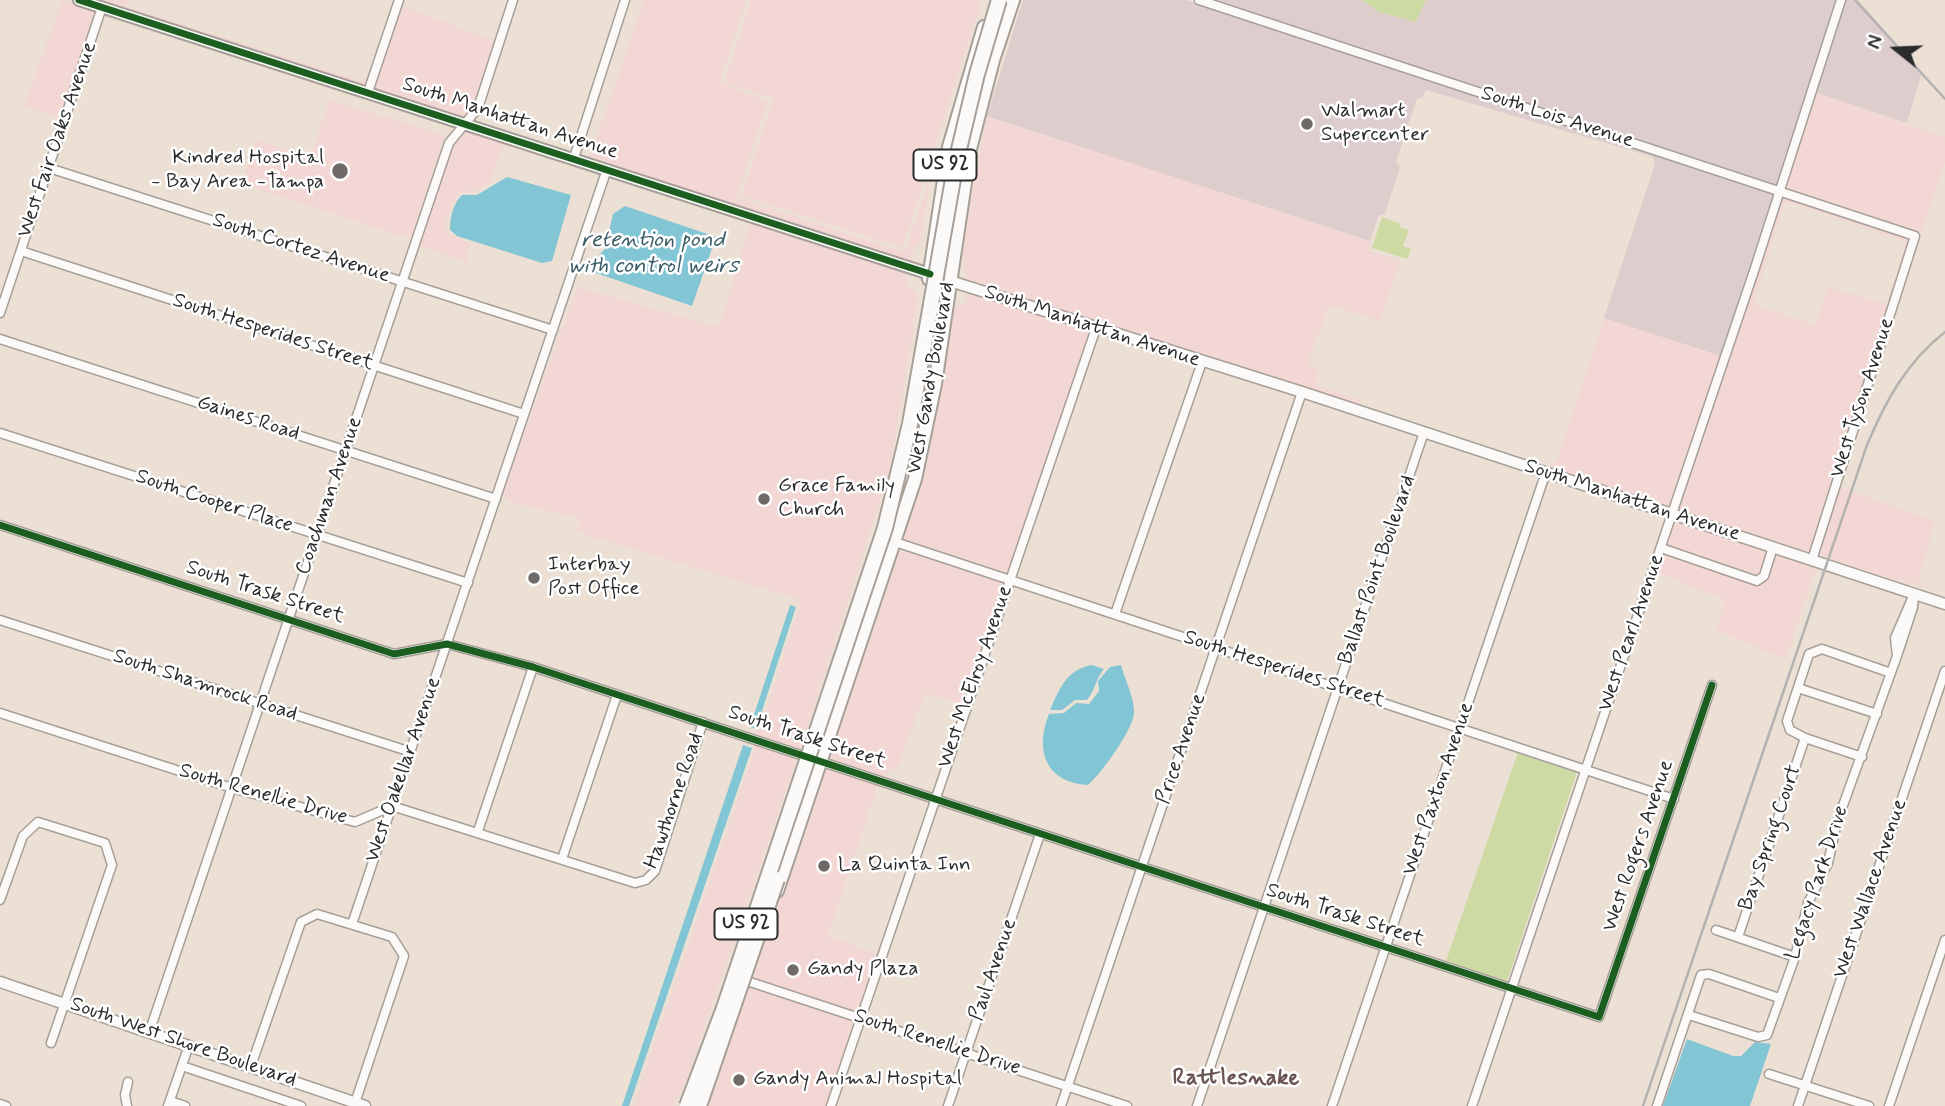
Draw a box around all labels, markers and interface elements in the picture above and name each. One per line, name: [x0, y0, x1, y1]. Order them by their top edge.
north arrow: [1861, 14, 1931, 84]
text: N: [1862, 32, 1889, 52]
street label: West Fair Oaks Avenue: [13, 39, 103, 241]
street label: South Manhattan Avenue: [399, 72, 621, 166]
street label: South Lois Avenue: [1478, 81, 1636, 155]
place label: Walmart Supercenter: [1321, 99, 1429, 149]
marker: Walmart Supercenter: [1299, 116, 1315, 132]
place label: Kindred Hospital - Bay Area -Tampa: [151, 146, 324, 196]
road number: US 92: [914, 150, 976, 181]
marker: Kindred Hospital - Bay Area -Tampa: [330, 161, 350, 181]
street label: South Cortez Avenue: [209, 208, 393, 290]
water label: retention pond with control weirs: [568, 227, 738, 281]
street label: West Gandy Boulevard: [903, 280, 961, 476]
street label: South Manhattan Avenue: [981, 280, 1203, 374]
street label: South Hesperides Street: [169, 289, 377, 377]
street label: West Tyson Avenue: [1825, 315, 1901, 481]
street label: Gaines Road: [194, 391, 302, 447]
street label: Coachman Avenue: [291, 414, 369, 578]
street label: South Manhattan Avenue: [1521, 454, 1743, 548]
street label: South Cooper Place: [132, 465, 296, 539]
street label: Ballast Point Boulevard: [1334, 472, 1422, 668]
place label: Grace Family Church: [778, 474, 895, 524]
marker: Grace Family Church: [756, 491, 772, 507]
street label: West Pearl Avenue: [1593, 551, 1671, 715]
place label: Interbay Post Office: [548, 553, 640, 603]
street label: South Trask Street: [183, 556, 347, 630]
marker: Interbay Post Office: [526, 570, 542, 586]
street label: West McElroy Avenue: [933, 582, 1019, 772]
street label: South Hesperides Street: [1180, 626, 1388, 714]
street label: South Shamrock Road: [110, 644, 300, 728]
street label: West Oakellar Avenue: [360, 674, 448, 866]
street label: Price Avenue: [1151, 690, 1213, 808]
street label: West Paxton Avenue: [1398, 699, 1480, 879]
street label: South Trask Street: [725, 701, 889, 775]
street label: Hawthorne Road: [640, 730, 710, 872]
street label: West Rogers Avenue: [1598, 757, 1680, 935]
street label: South Renellie Drive: [176, 759, 350, 831]
street label: Bay Spring Court: [1734, 762, 1808, 914]
street label: West Wallace Avenue: [1828, 796, 1914, 982]
street label: Legacy Park Drive: [1781, 803, 1855, 963]
place label: La Quinta Inn: [838, 853, 971, 879]
marker: La Quinta Inn: [816, 858, 832, 874]
street label: South Trask Street: [1263, 879, 1427, 953]
road number: US 92: [714, 908, 778, 940]
street label: Paul Avenue: [965, 916, 1023, 1024]
place label: Gandy Plaza: [807, 957, 919, 983]
marker: Gandy Plaza: [785, 962, 801, 978]
street label: South West Shore Boulevard: [67, 992, 299, 1094]
street label: South Renellie Drive: [850, 1004, 1024, 1082]
district label: Rattlesnake: [1173, 1065, 1299, 1093]
place label: Gandy Animal Hospital: [753, 1067, 962, 1093]
marker: Gandy Animal Hospital: [731, 1072, 747, 1088]

